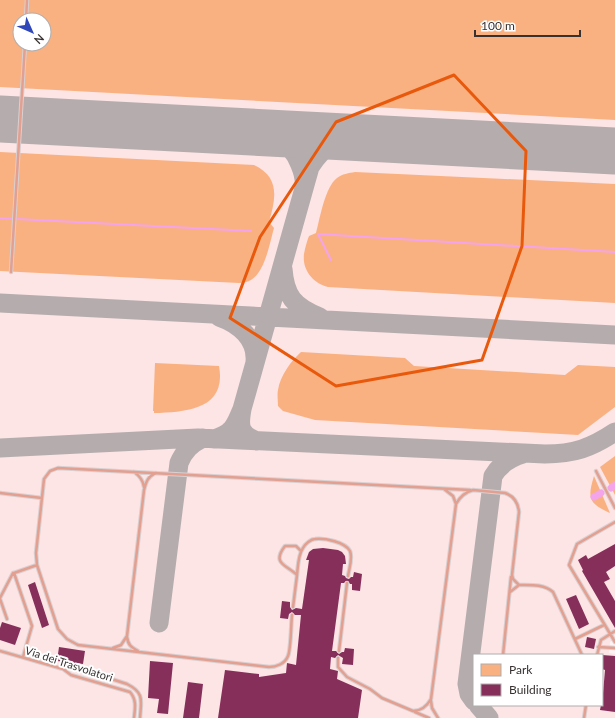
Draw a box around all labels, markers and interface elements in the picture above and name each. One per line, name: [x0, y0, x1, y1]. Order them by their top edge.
north arrow: [12, 12, 52, 52]
scale bar: [475, 12, 580, 38]
text: 100 m: [481, 18, 515, 33]
text: N: [32, 32, 47, 47]
street label: Via dei Trasvolatori: [24, 643, 115, 684]
legend: [473, 654, 603, 706]
text: Park: [509, 662, 533, 677]
text: Building: [509, 682, 552, 697]

